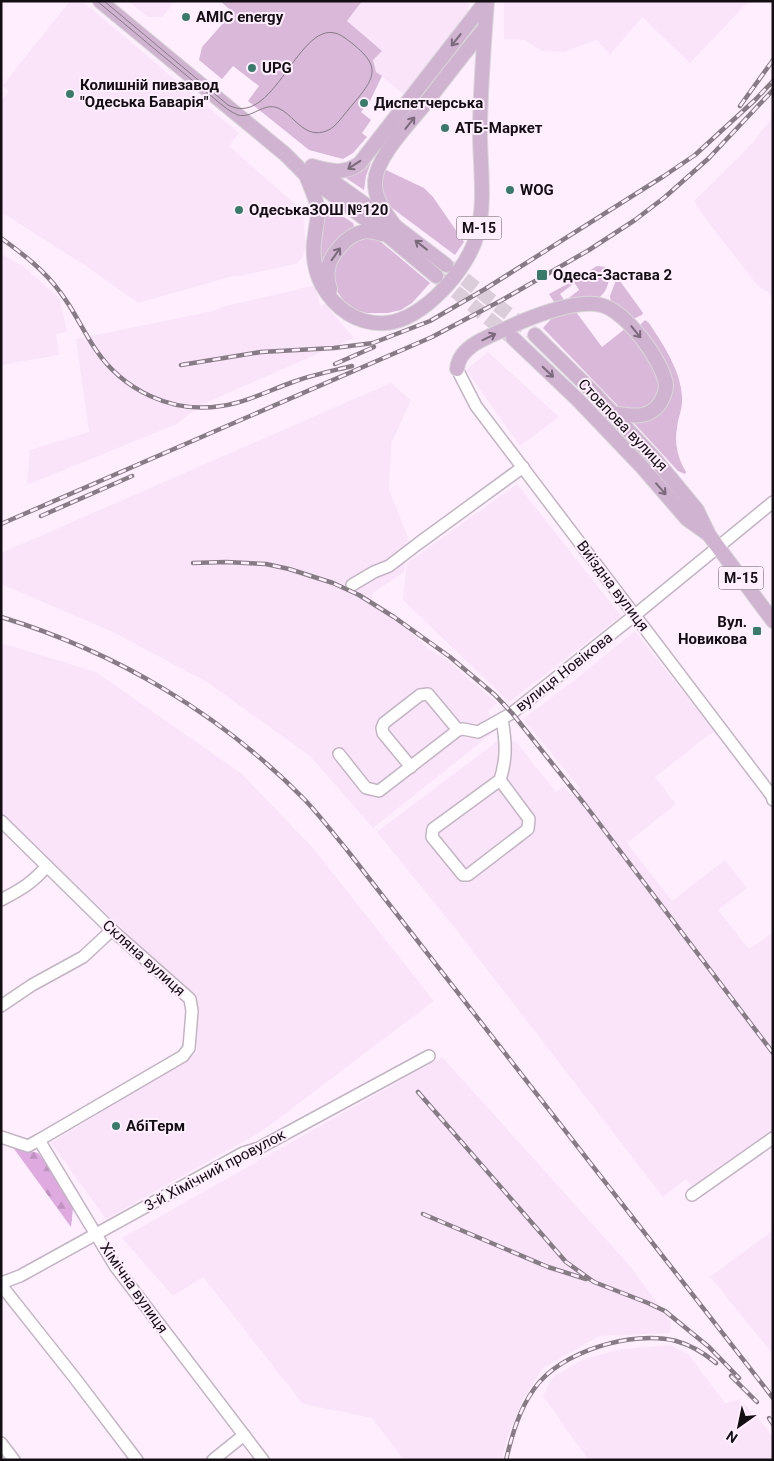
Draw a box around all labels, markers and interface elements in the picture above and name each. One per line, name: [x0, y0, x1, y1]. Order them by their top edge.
place label: AMIC energy: [196, 8, 284, 26]
marker: AMIC energy: [180, 11, 192, 23]
one-way arrow: [451, 33, 462, 46]
place label: UPG: [262, 59, 292, 77]
marker: UPG: [246, 62, 258, 74]
place label: Колишній пивзавод "Одеська Баварія": [80, 76, 220, 111]
marker: Колишній пивзавод "Одеська Баварія": [64, 88, 76, 100]
place label: Диспетчерська: [374, 94, 483, 112]
marker: Диспетчерська: [358, 97, 370, 109]
one-way arrow: [404, 117, 415, 130]
place label: АТБ-Маркет: [455, 119, 543, 137]
marker: АТБ-Маркет: [439, 122, 451, 134]
one-way arrow: [348, 161, 362, 171]
place label: WOG: [520, 181, 554, 199]
marker: WOG: [504, 184, 516, 196]
place label: ОдеськаЗОШ №120: [249, 201, 388, 219]
marker: ОдеськаЗОШ №120: [233, 204, 245, 216]
road number: М-15: [456, 217, 502, 240]
one-way arrow: [414, 240, 427, 251]
one-way arrow: [331, 247, 341, 261]
place label: Одеса-Застава 2: [553, 266, 673, 284]
marker: Одеса-Застава 2: [535, 268, 549, 282]
one-way arrow: [630, 325, 641, 338]
one-way arrow: [481, 331, 496, 341]
one-way arrow: [542, 366, 555, 378]
street label: Стовпова вулиця: [574, 375, 672, 475]
one-way arrow: [655, 482, 666, 495]
street label: Виїздна вулиця: [573, 537, 653, 635]
road number: М-15: [718, 566, 764, 590]
place label: Вул. Новикова: [678, 613, 747, 648]
marker: Вул. Новикова: [751, 625, 763, 637]
street label: вулиця Новікова: [512, 628, 616, 716]
street label: Скляна вулиця: [99, 916, 189, 1000]
place label: АбіТерм: [126, 1117, 185, 1135]
marker: АбіТерм: [110, 1120, 122, 1132]
street label: 3-й Хімічний провулок: [142, 1125, 288, 1215]
street label: Хімічна вулиця: [96, 1239, 172, 1337]
north arrow: [714, 1401, 764, 1451]
text: N: [723, 1427, 740, 1446]

